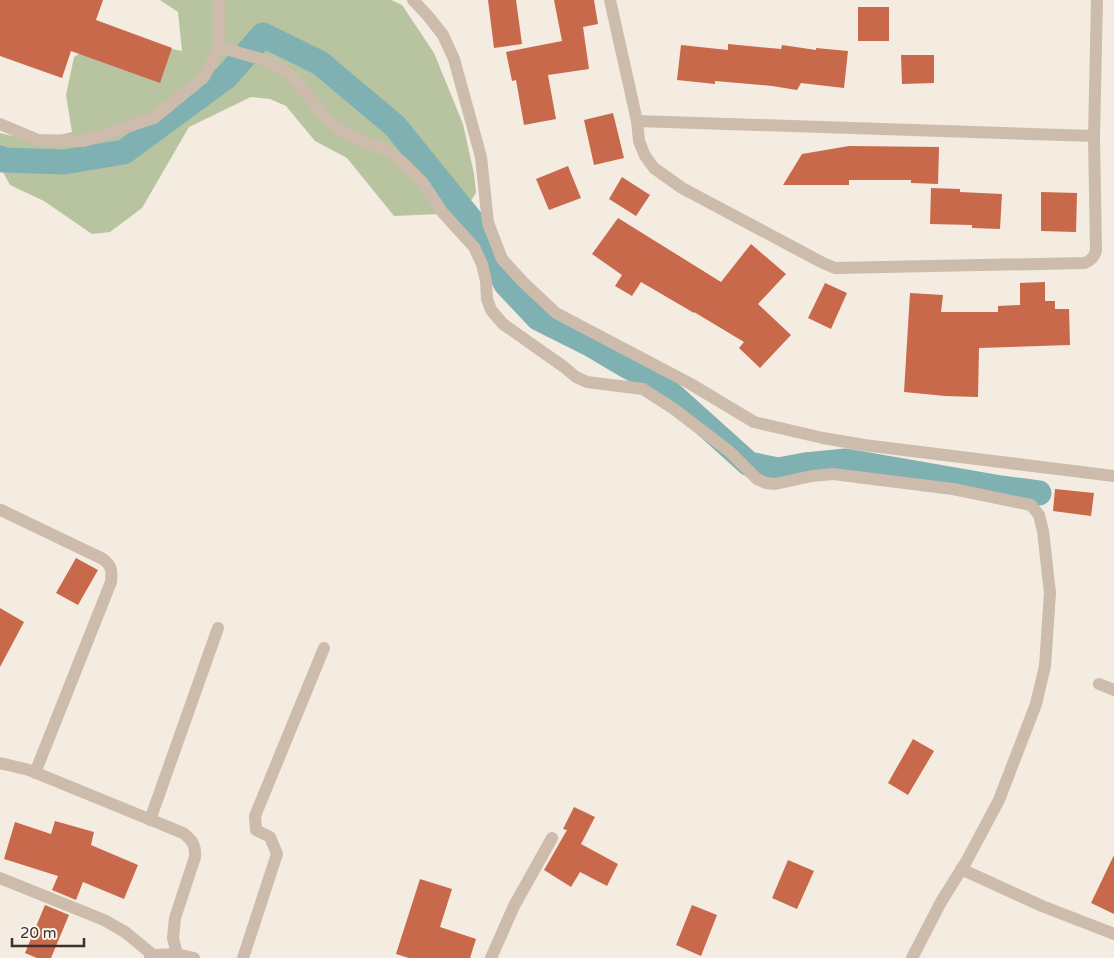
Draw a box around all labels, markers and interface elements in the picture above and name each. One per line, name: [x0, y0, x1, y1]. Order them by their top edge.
scale bar: [12, 916, 85, 948]
text: 20 m: [20, 924, 57, 942]

